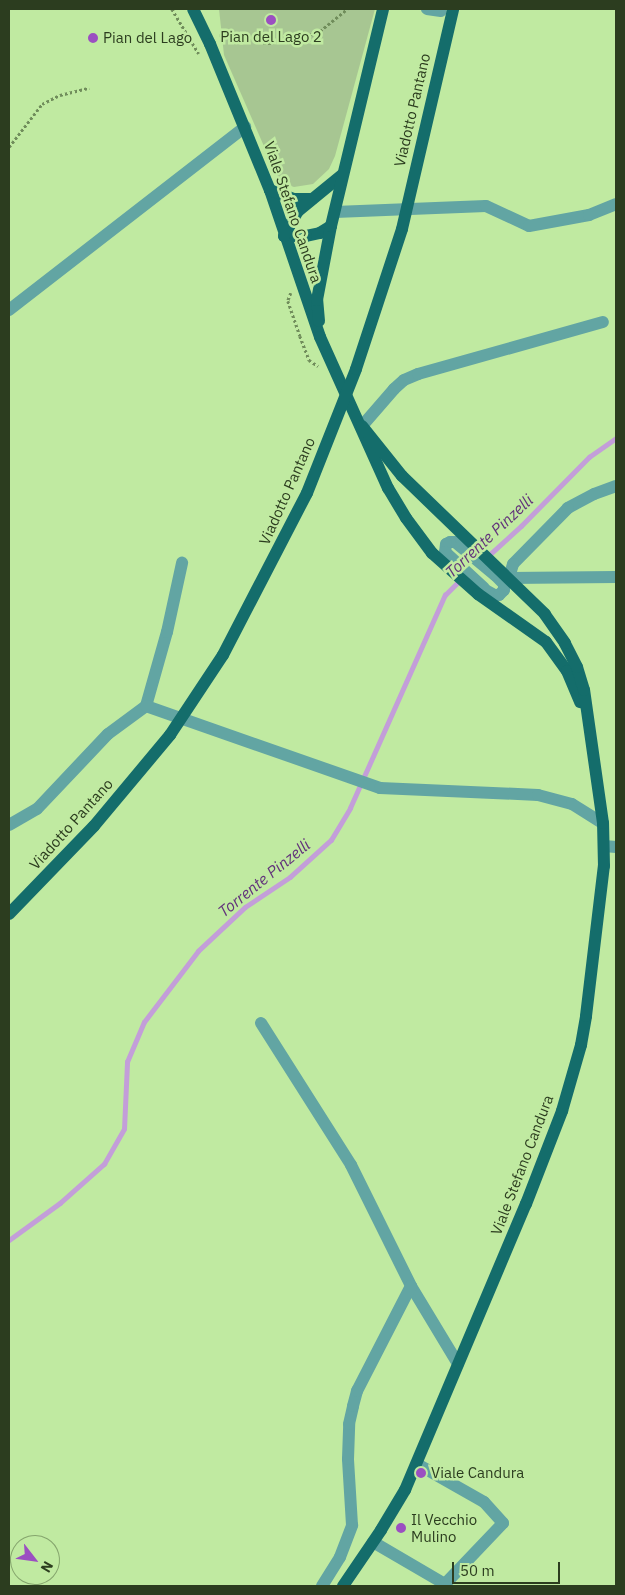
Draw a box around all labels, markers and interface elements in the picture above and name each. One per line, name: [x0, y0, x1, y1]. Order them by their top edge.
marker: Pian del Lago 2: [265, 14, 277, 26]
place label: Pian del Lago 2: [220, 28, 322, 46]
place label: Pian del Lago: [103, 29, 192, 47]
marker: Pian del Lago: [87, 32, 99, 44]
street label: Viadotto Pantano: [390, 51, 434, 169]
street label: Viale Stefano Candura: [260, 139, 326, 285]
street label: Viadotto Pantano: [255, 434, 319, 548]
water label: Torrente Pinzelli: [441, 490, 537, 582]
street label: Viadotto Pantano: [26, 775, 116, 873]
water label: Torrente Pinzelli: [214, 835, 314, 921]
street label: Viale Stefano Candura: [487, 1092, 557, 1238]
place label: Viale Candura: [431, 1464, 524, 1482]
marker: Viale Candura: [415, 1467, 427, 1479]
place label: Il Vecchio Mulino: [411, 1510, 477, 1545]
marker: Il Vecchio Mulino: [395, 1522, 407, 1534]
north arrow: [10, 1535, 60, 1585]
scale bar: [455, 1552, 562, 1584]
text: N: [37, 1558, 57, 1576]
text: 50 m: [460, 1561, 495, 1580]

